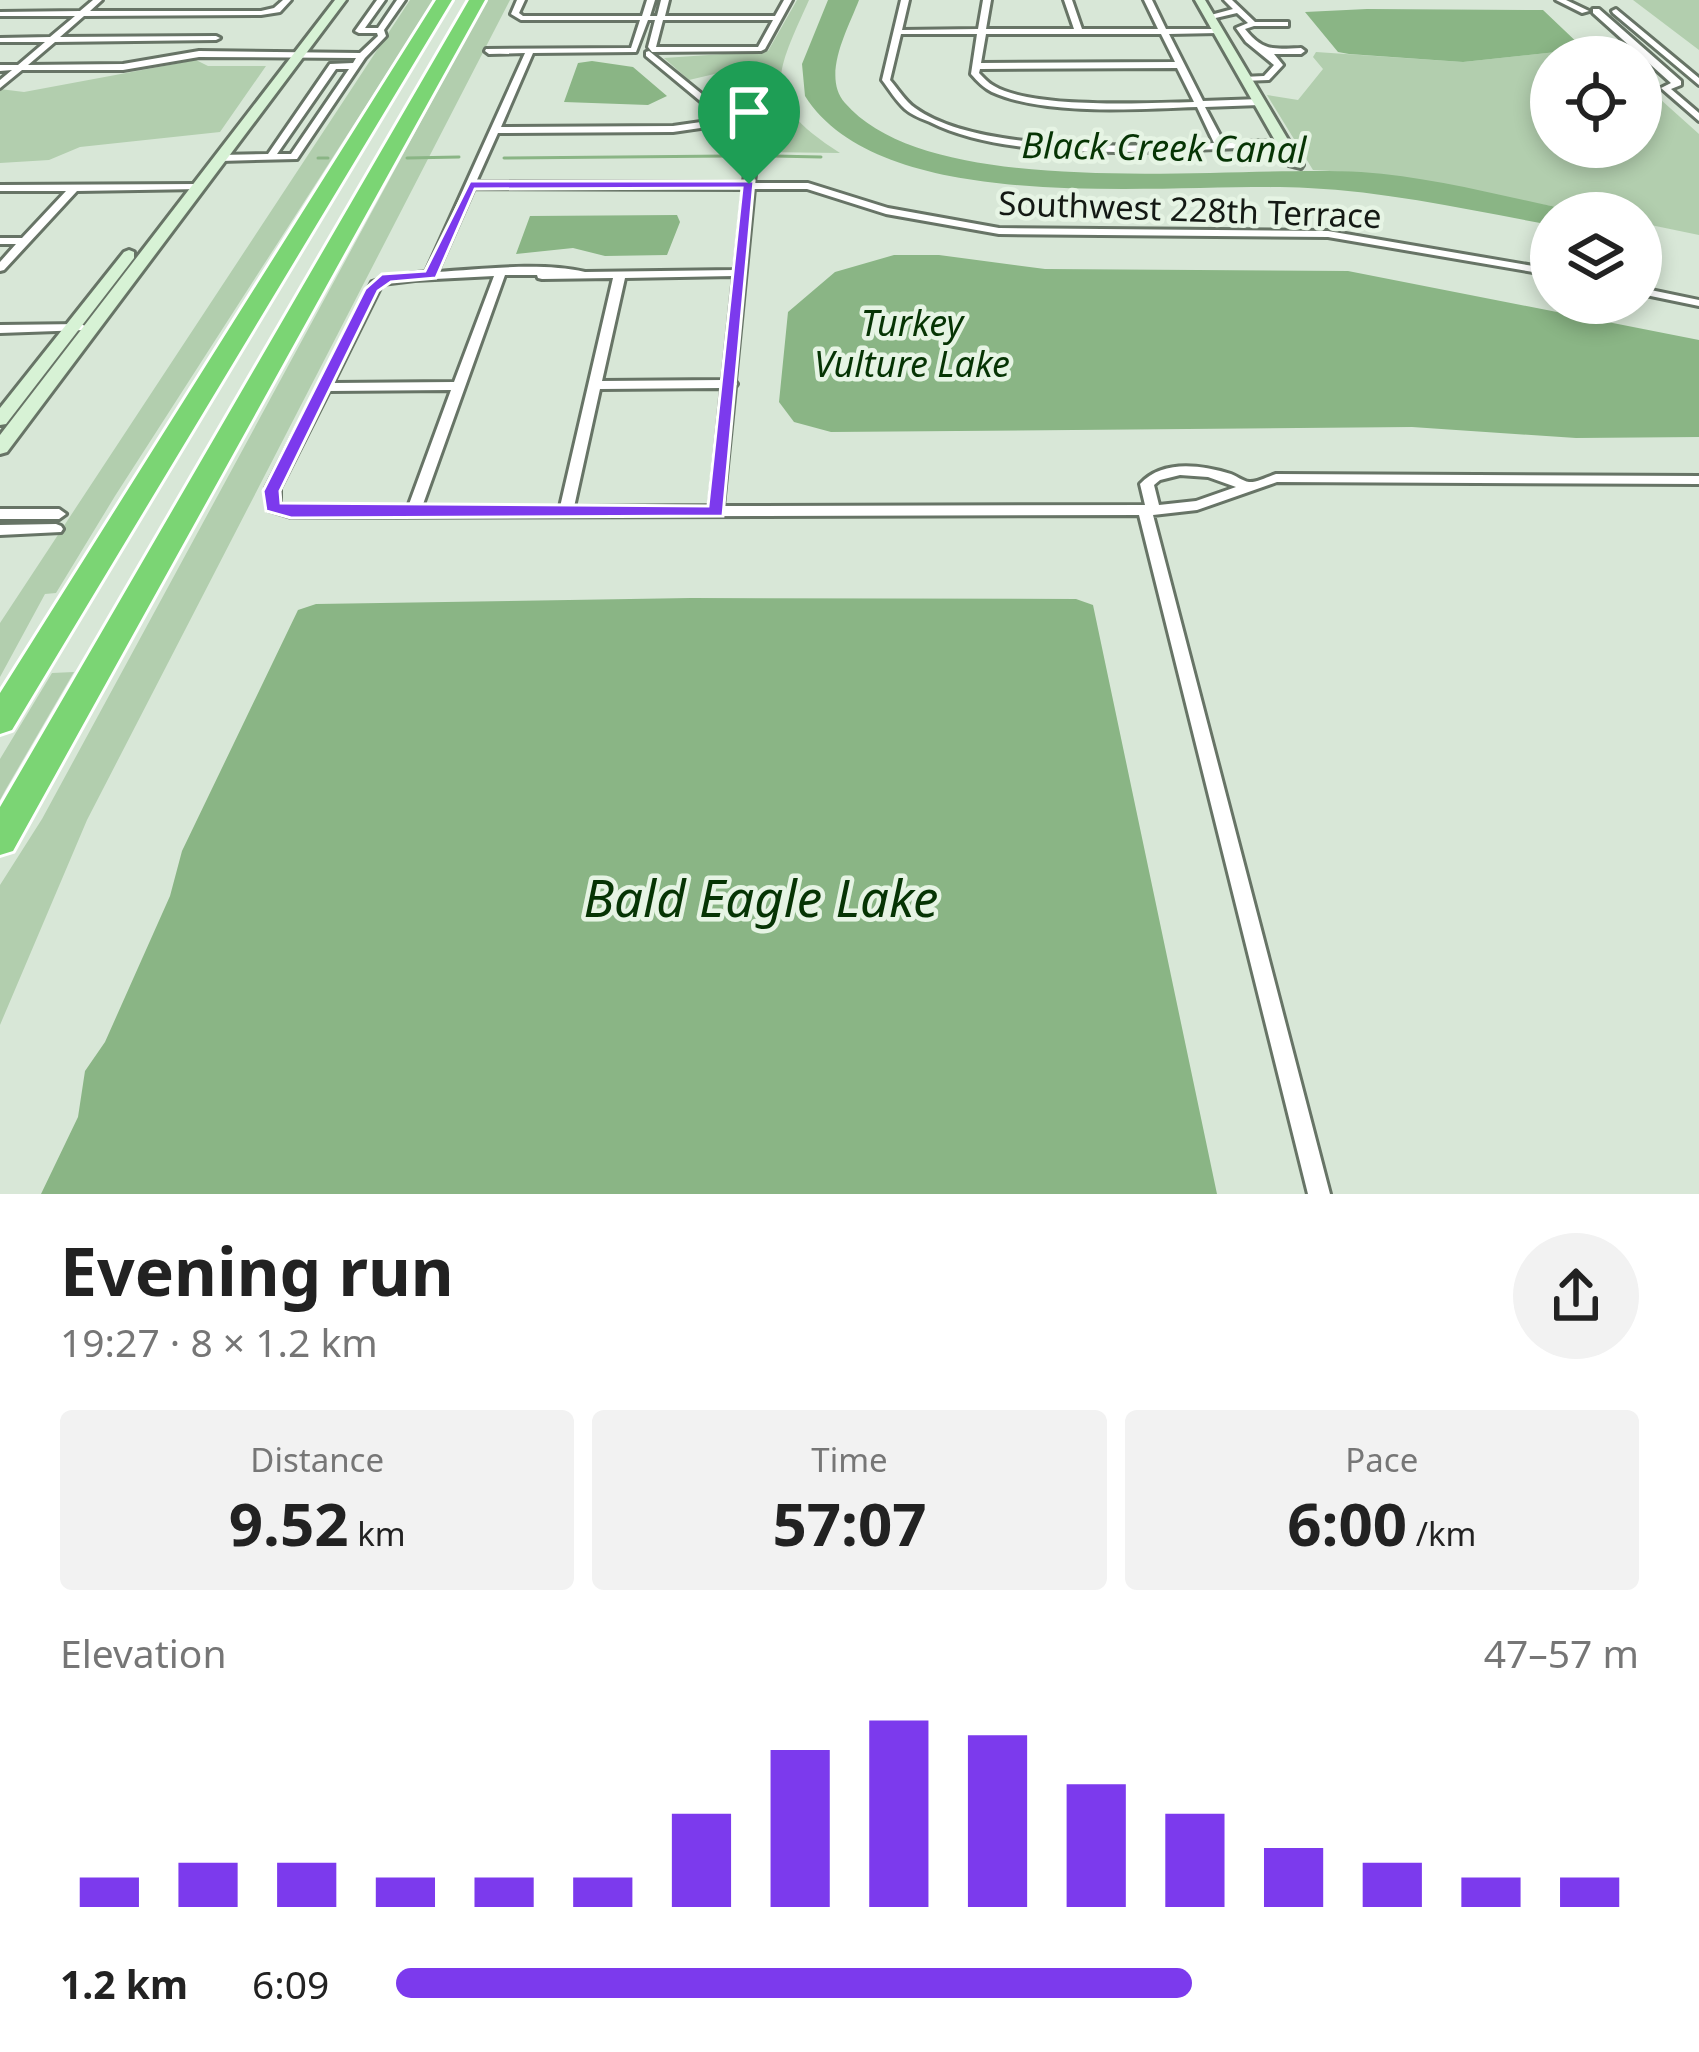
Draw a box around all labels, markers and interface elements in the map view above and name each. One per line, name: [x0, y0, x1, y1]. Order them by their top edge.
map controls: [1530, 36, 1662, 324]
button: locate: [1530, 36, 1662, 168]
pin: [698, 61, 800, 184]
icon: arrive: [716, 79, 782, 145]
water label: Black Creek Canal: [1021, 120, 1308, 174]
street label: Southwest 228th Terrace: [998, 180, 1382, 238]
button: layers: [1530, 192, 1662, 324]
water label: Turkey Vulture Lake: [814, 298, 1010, 388]
water label: Bald Eagle Lake: [583, 862, 939, 932]
text: Evening run: [60, 1225, 454, 1315]
button: share: [1513, 1233, 1639, 1359]
text: 19:27 · 8 × 1.2 km: [60, 1315, 378, 1368]
text: Distance: [250, 1437, 384, 1482]
text: Time: [811, 1437, 888, 1482]
text: Pace: [1345, 1437, 1418, 1482]
text: 9.52: [229, 1482, 349, 1564]
text: 57:07: [772, 1482, 927, 1564]
text: 6:00: [1287, 1482, 1407, 1564]
text: km: [349, 1511, 406, 1556]
text: /km: [1407, 1511, 1476, 1556]
text: Elevation: [60, 1626, 227, 1679]
text: 47–57 m: [1484, 1626, 1639, 1679]
text: 1.2 km: [60, 1957, 188, 2010]
text: 6:09: [252, 1957, 329, 2010]

